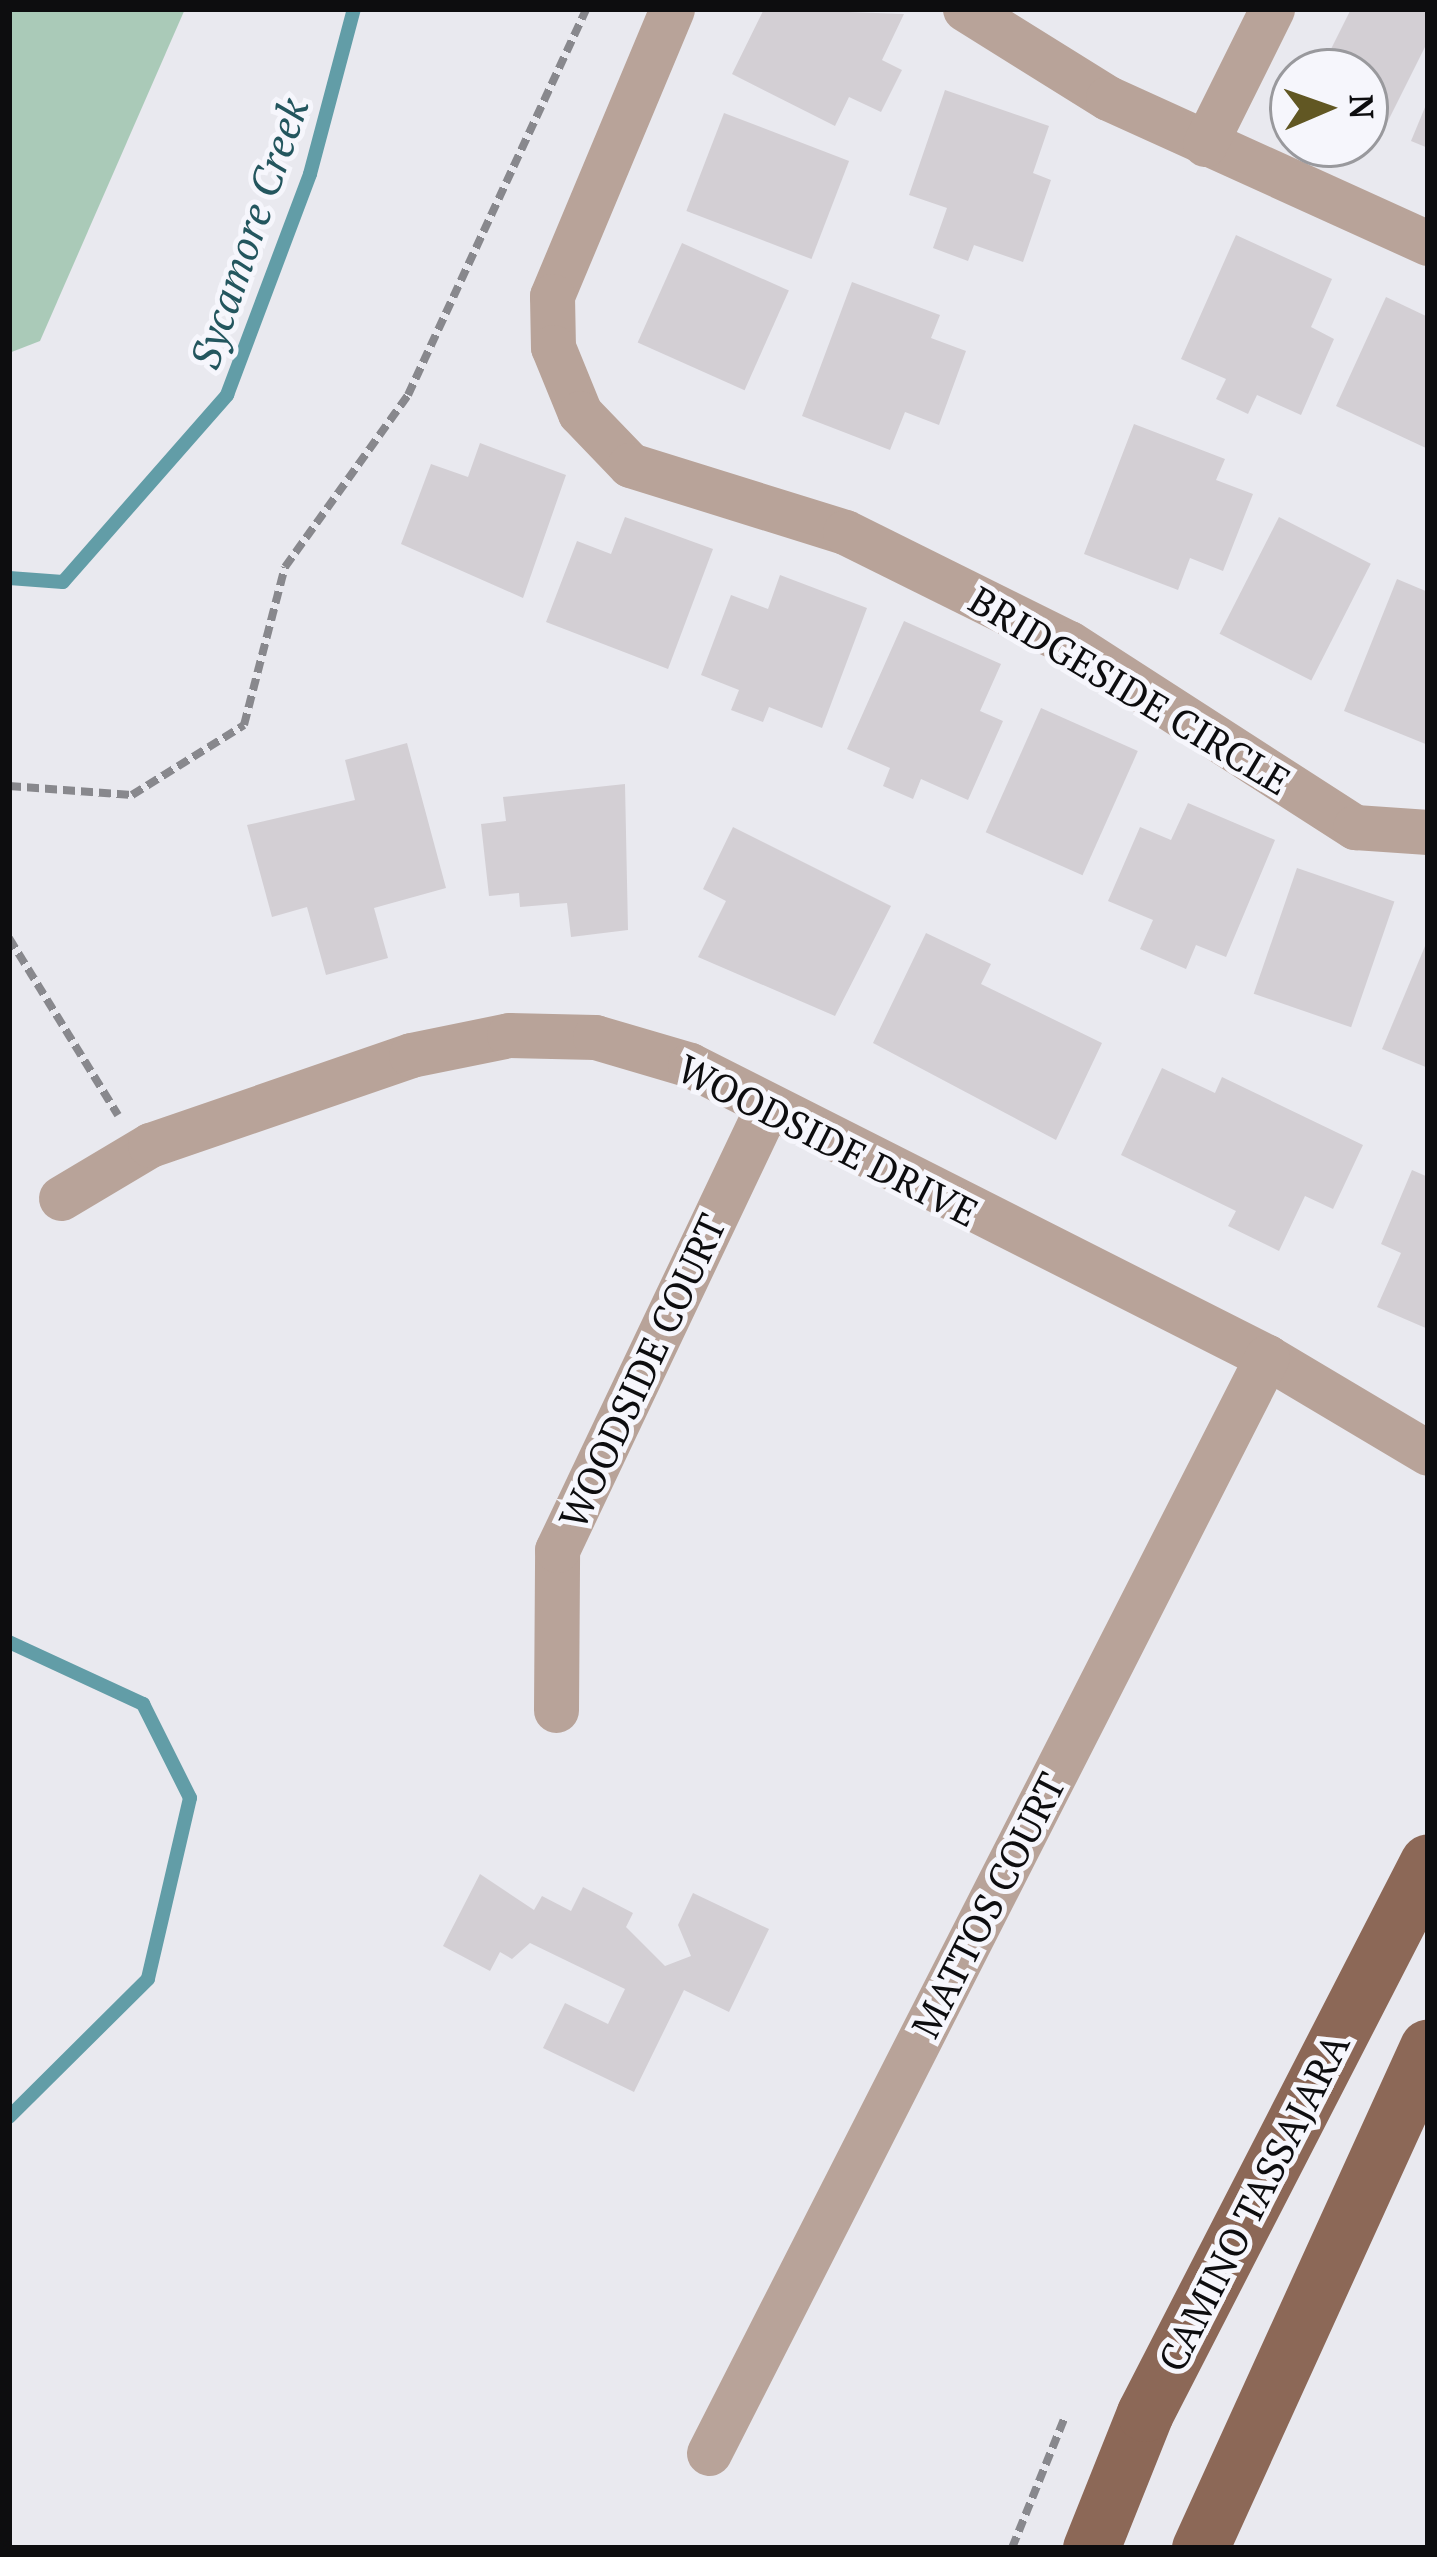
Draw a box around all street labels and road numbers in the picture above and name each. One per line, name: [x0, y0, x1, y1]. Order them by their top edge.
street label: BRIDGESIDE CIRCLE: [961, 576, 1299, 804]
street label: WOODSIDE DRIVE: [670, 1044, 986, 1236]
street label: WOODSIDE COURT: [549, 1206, 735, 1536]
street label: MATTOS COURT: [901, 1765, 1075, 2045]
street label: CAMINO TASSAJARA: [1148, 2025, 1358, 2379]

